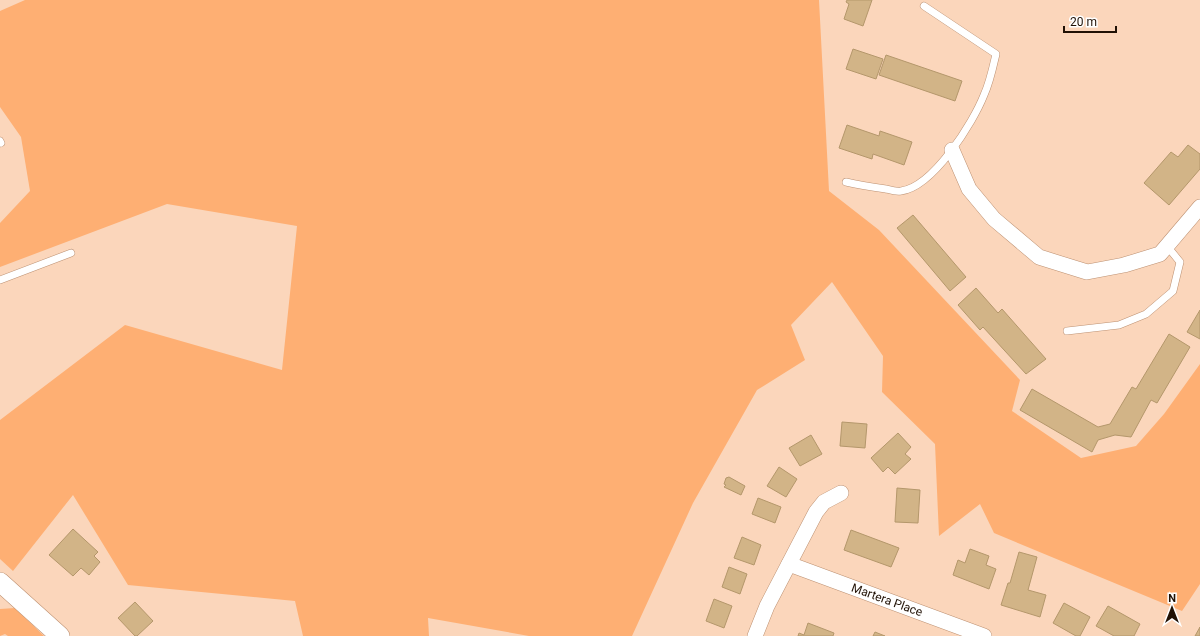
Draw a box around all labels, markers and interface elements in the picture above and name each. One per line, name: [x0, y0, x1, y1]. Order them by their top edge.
scale bar: [1064, 8, 1116, 34]
text: 20 m: [1070, 15, 1097, 29]
street label: Martera Place: [850, 581, 924, 619]
north arrow: [1152, 588, 1192, 628]
text: N: [1168, 592, 1176, 605]

